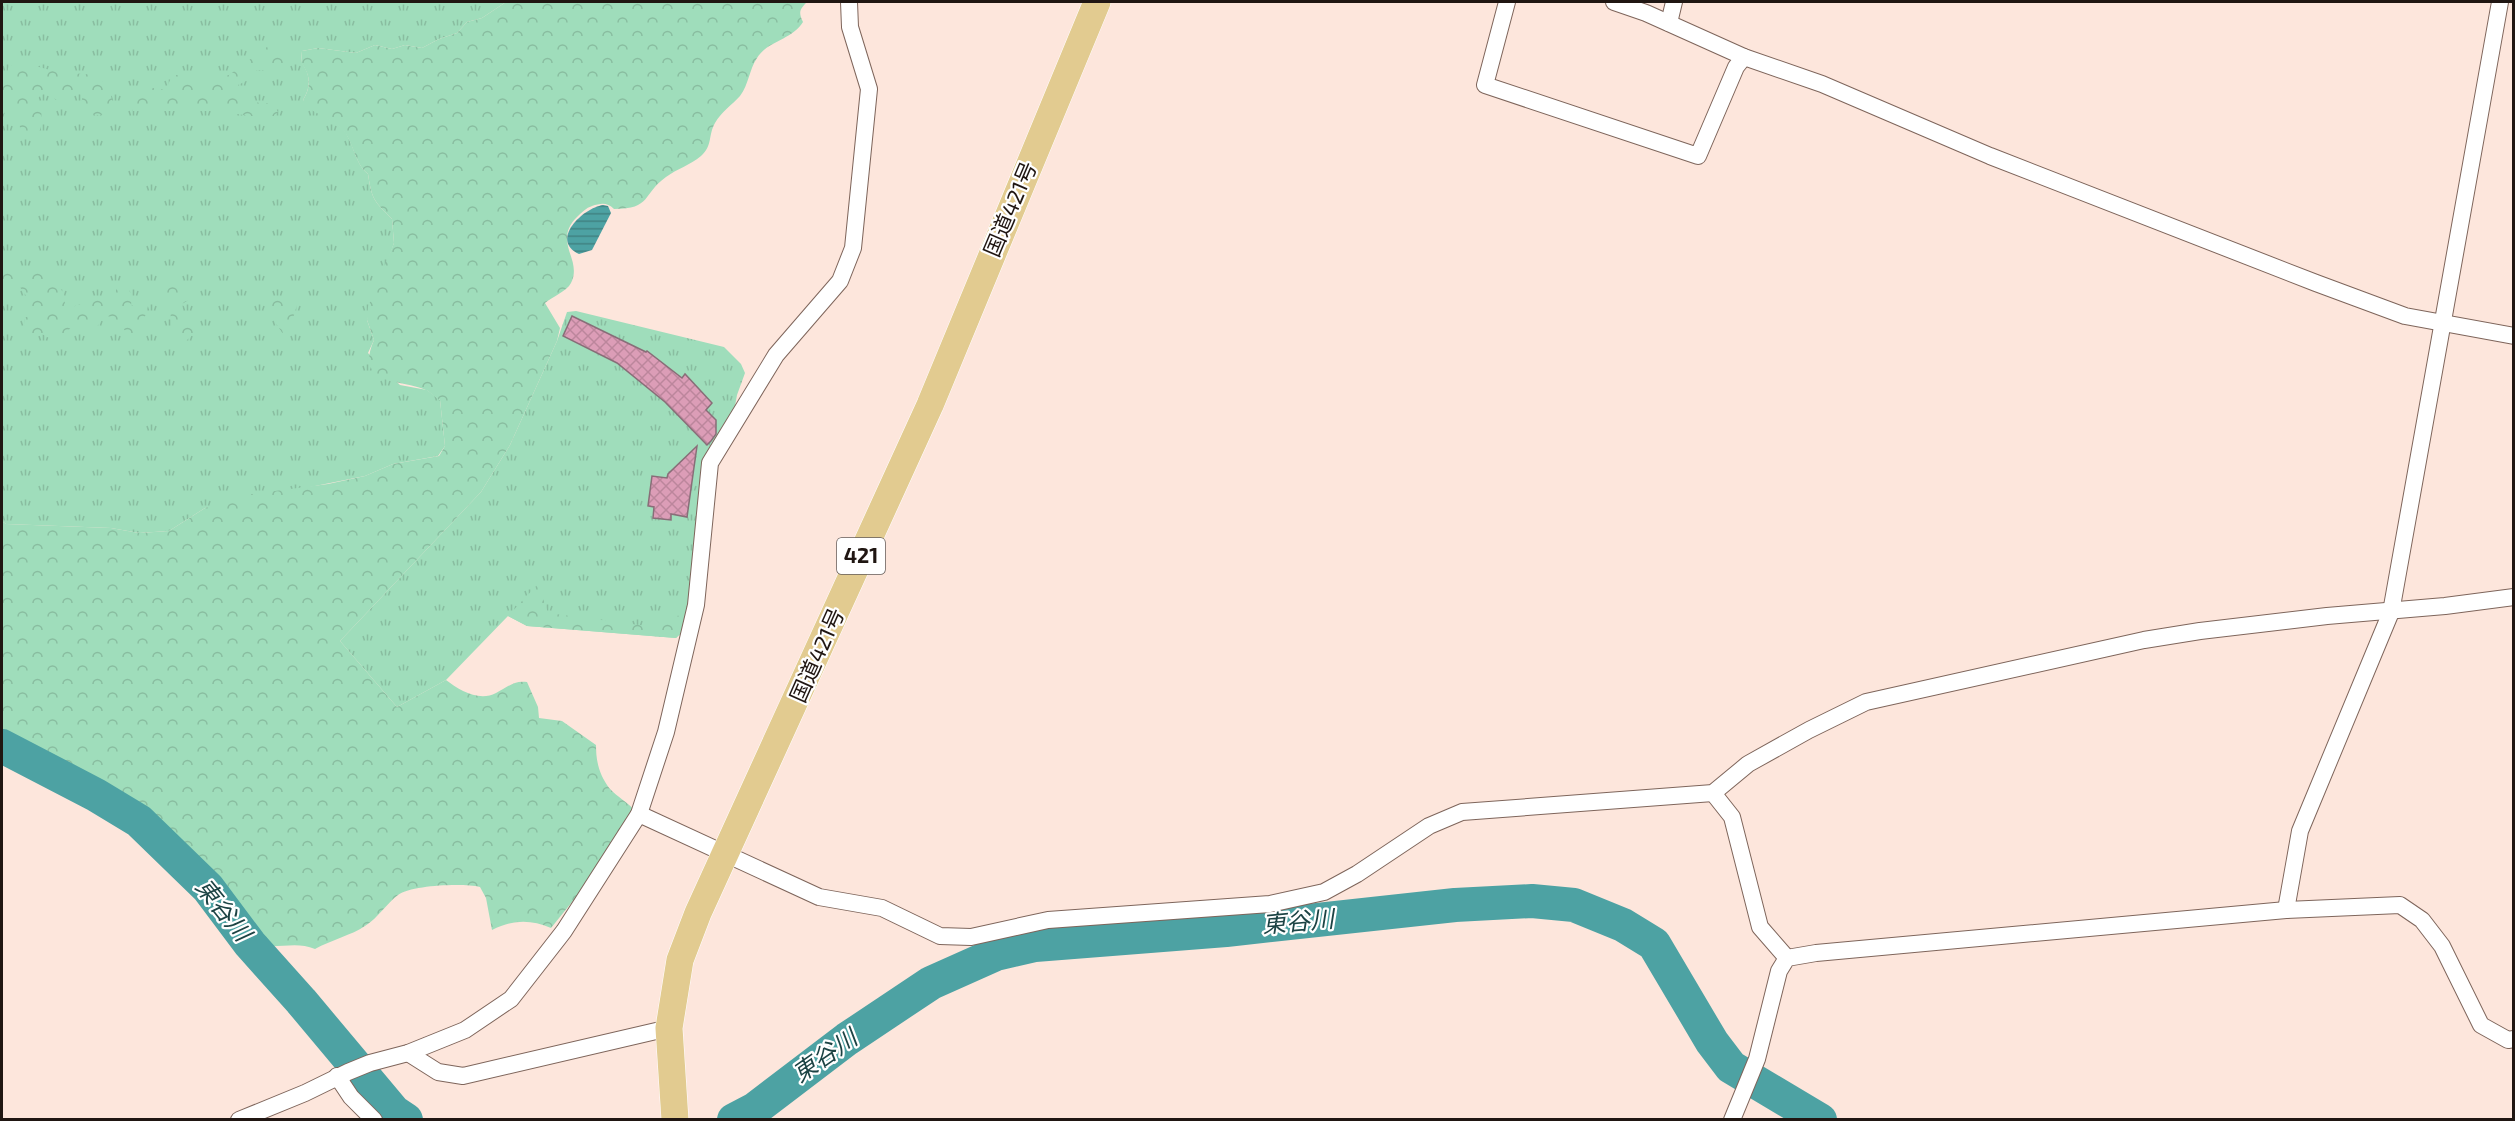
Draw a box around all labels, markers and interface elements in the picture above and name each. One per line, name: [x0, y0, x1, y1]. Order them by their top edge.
street label: 国道421号: [977, 157, 1041, 260]
road number: 421: [837, 538, 885, 574]
street label: 国道421号: [784, 603, 848, 706]
water label: 東谷川: [190, 872, 260, 948]
water label: 東谷川: [1261, 903, 1338, 938]
water label: 東谷川: [786, 1021, 864, 1087]

